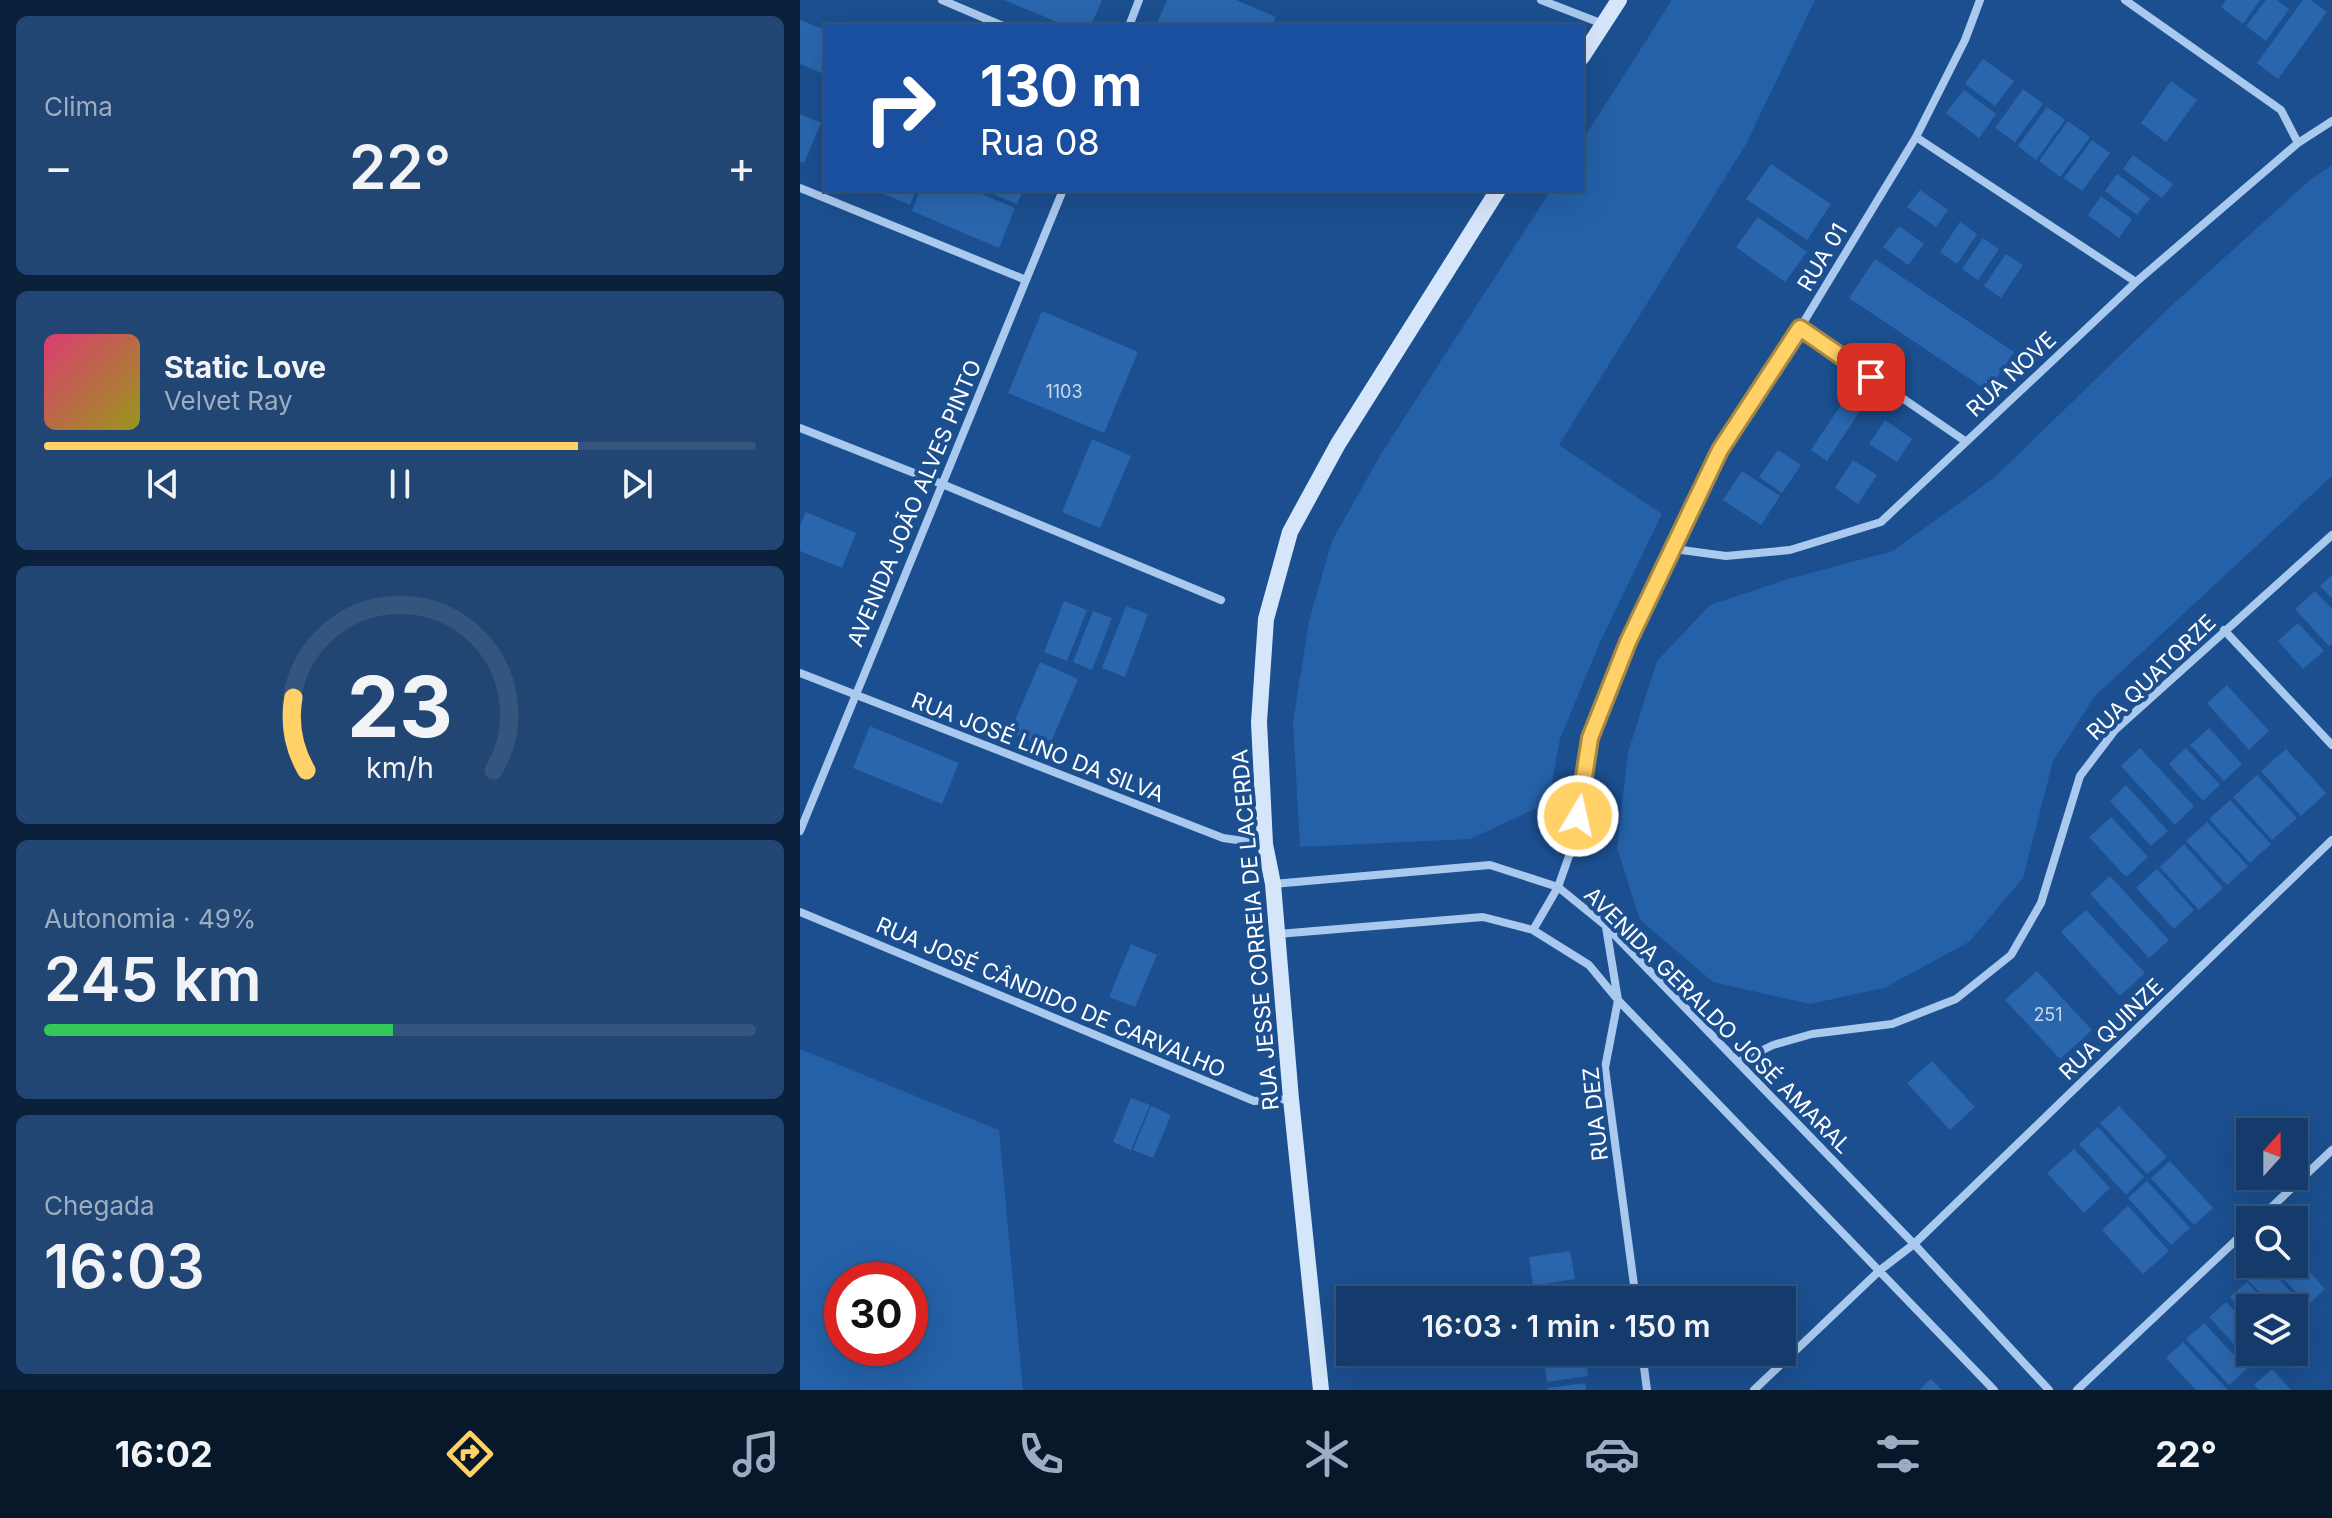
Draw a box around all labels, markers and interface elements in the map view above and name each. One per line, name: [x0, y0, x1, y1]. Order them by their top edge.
text: 130 m: [980, 52, 1142, 120]
icon: right: [848, 56, 952, 160]
text: Clima: [44, 91, 113, 122]
text: Rua 08: [980, 120, 1100, 164]
text: 22°: [349, 131, 451, 203]
text: −: [44, 140, 73, 194]
text: +: [727, 140, 756, 194]
street label: RUA 01: [1792, 218, 1852, 296]
street label: RUA NOVE: [1961, 326, 2061, 422]
pin: [1837, 343, 1905, 411]
text: Static Love: [164, 349, 326, 385]
icon: arrive: [1849, 355, 1893, 399]
street label: AVENIDA JOÃO ALVES PINTO: [842, 356, 986, 650]
house number: 1103: [1045, 381, 1083, 402]
text: Velvet Ray: [164, 385, 293, 416]
icon: previous: [141, 462, 185, 506]
icon: pause: [378, 462, 422, 506]
icon: next: [615, 462, 659, 506]
street label: RUA QUATORZE: [2081, 609, 2221, 745]
text: 23: [347, 656, 453, 757]
street label: RUA JOSÉ LINO DA SILVA: [908, 687, 1168, 807]
street label: RUA JESSE CORREIA DE LACERDA: [1226, 748, 1284, 1112]
text: km/h: [366, 750, 434, 785]
position arrow: [1536, 774, 1620, 858]
street label: AVENIDA GERALDO JOSÉ AMARAL: [1579, 881, 1857, 1159]
text: Autonomia · 49%: [44, 903, 256, 934]
street label: RUA JOSÉ CÂNDIDO DE CARVALHO: [872, 911, 1230, 1083]
text: 245 km: [44, 943, 261, 1015]
street label: RUA QUINZE: [2054, 973, 2168, 1085]
house number: 251: [2033, 1004, 2063, 1025]
street label: RUA DEZ: [1577, 1066, 1613, 1162]
north arrow: [2236, 1118, 2308, 1190]
map controls: [2236, 1118, 2308, 1366]
text: Chegada: [44, 1190, 155, 1221]
button: search: [2236, 1206, 2308, 1278]
text: 16:03: [44, 1230, 205, 1302]
speed limit sign: 30: [824, 1262, 928, 1366]
button: layers: [2236, 1294, 2308, 1366]
text: 16:03 · 1 min · 150 m: [1421, 1308, 1711, 1344]
icon: directions: [442, 1426, 498, 1482]
icon: music: [728, 1426, 784, 1482]
icon: phone: [1013, 1426, 1069, 1482]
icon: climate: [1299, 1426, 1355, 1482]
icon: car: [1584, 1426, 1640, 1482]
icon: filters: [1870, 1426, 1926, 1482]
text: 16:02: [115, 1432, 213, 1476]
text: 22°: [2155, 1432, 2217, 1476]

